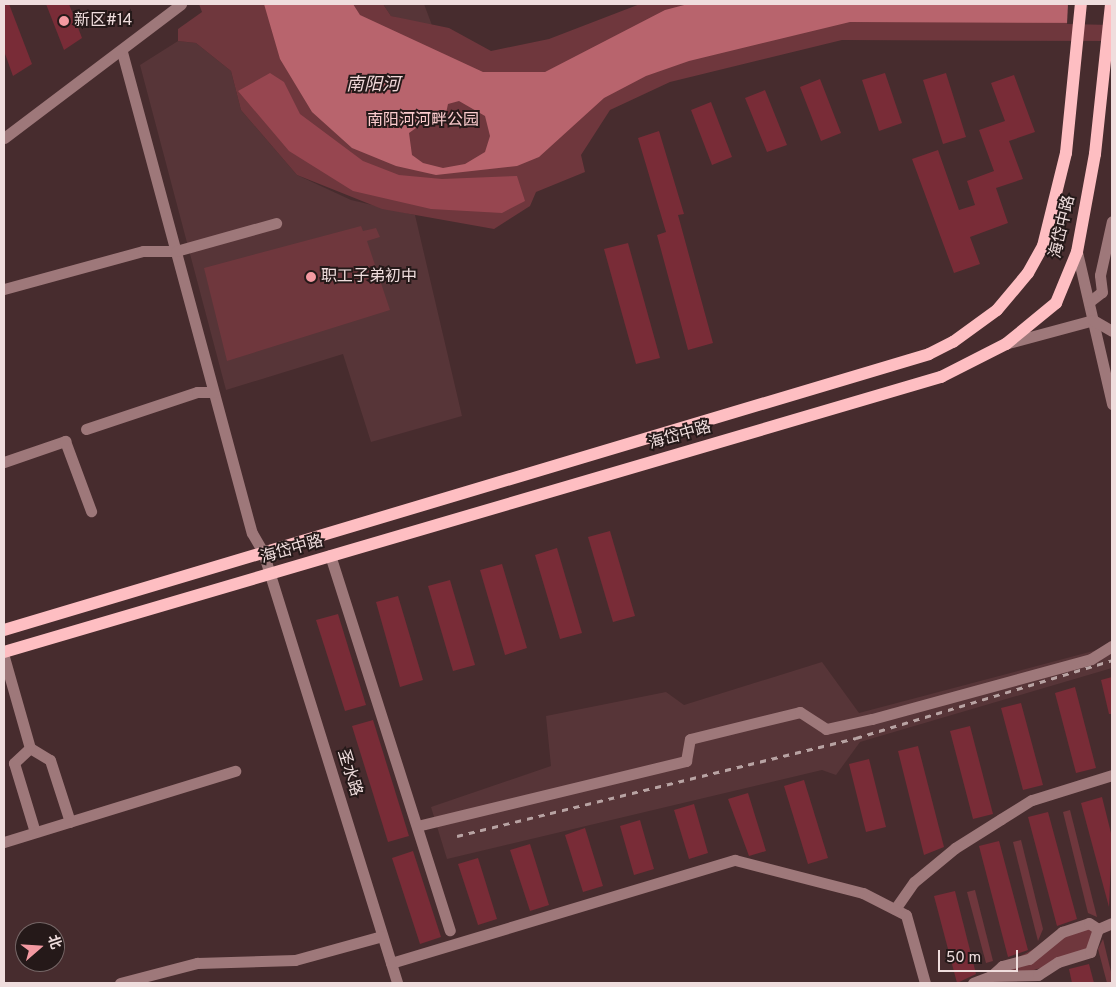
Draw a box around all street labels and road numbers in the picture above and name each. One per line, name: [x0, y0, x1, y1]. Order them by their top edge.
street label: 海岱中路: [1046, 194, 1080, 260]
street label: 海岱中路: [647, 418, 713, 454]
street label: 海岱中路: [259, 532, 325, 568]
street label: 圣水路: [333, 747, 365, 799]

